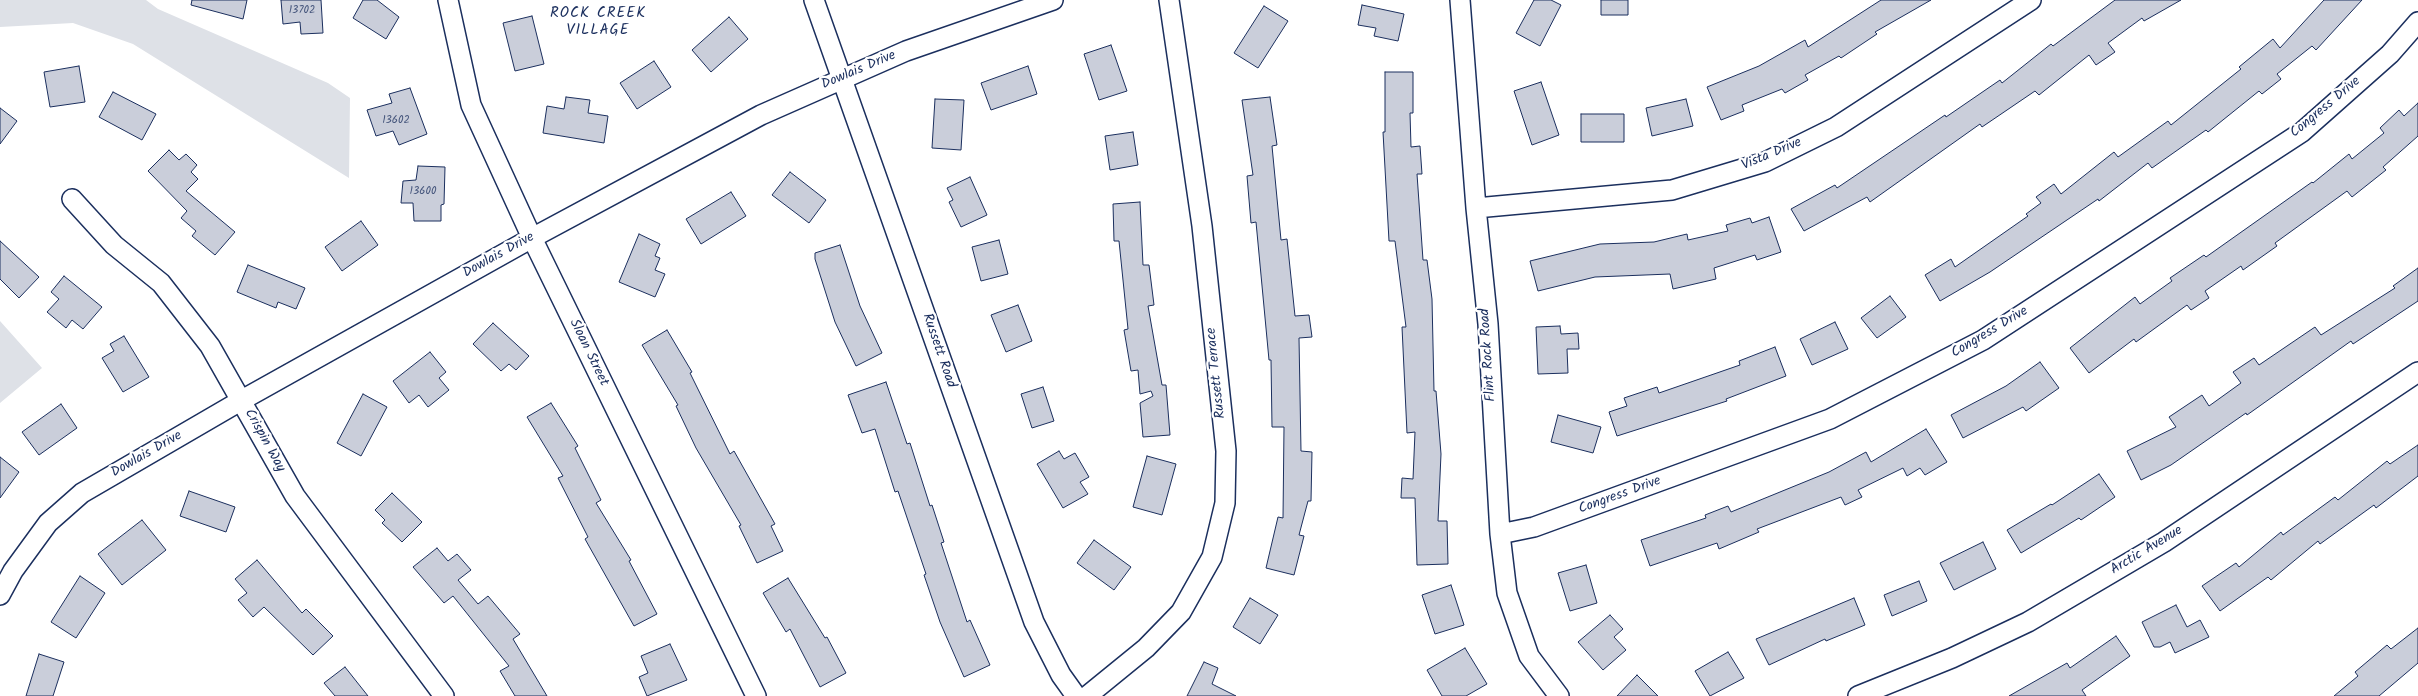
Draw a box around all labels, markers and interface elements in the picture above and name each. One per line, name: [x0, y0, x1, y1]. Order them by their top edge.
house number: 13702: [289, 4, 315, 18]
district label: ROCK CREEK VILLAGE: [549, 5, 647, 40]
street label: Dowlais Drive: [819, 48, 899, 94]
street label: Congress Drive: [2287, 74, 2365, 142]
house number: 13602: [382, 114, 410, 128]
street label: Vista Drive: [1739, 135, 1805, 175]
house number: 13600: [410, 185, 436, 199]
street label: Dowlais Drive: [460, 230, 538, 282]
street label: Congress Drive: [1949, 304, 2031, 362]
street label: Flint Rock Road: [1477, 308, 1501, 402]
street label: Russett Road: [917, 312, 959, 390]
street label: Sloan Street: [565, 317, 611, 389]
street label: Russett Terrace: [1204, 327, 1230, 419]
street label: Crispin Way: [240, 407, 288, 475]
street label: Dowlais Drive: [109, 428, 185, 482]
street label: Congress Drive: [1576, 473, 1664, 519]
street label: Arctic Avenue: [2108, 523, 2186, 579]

